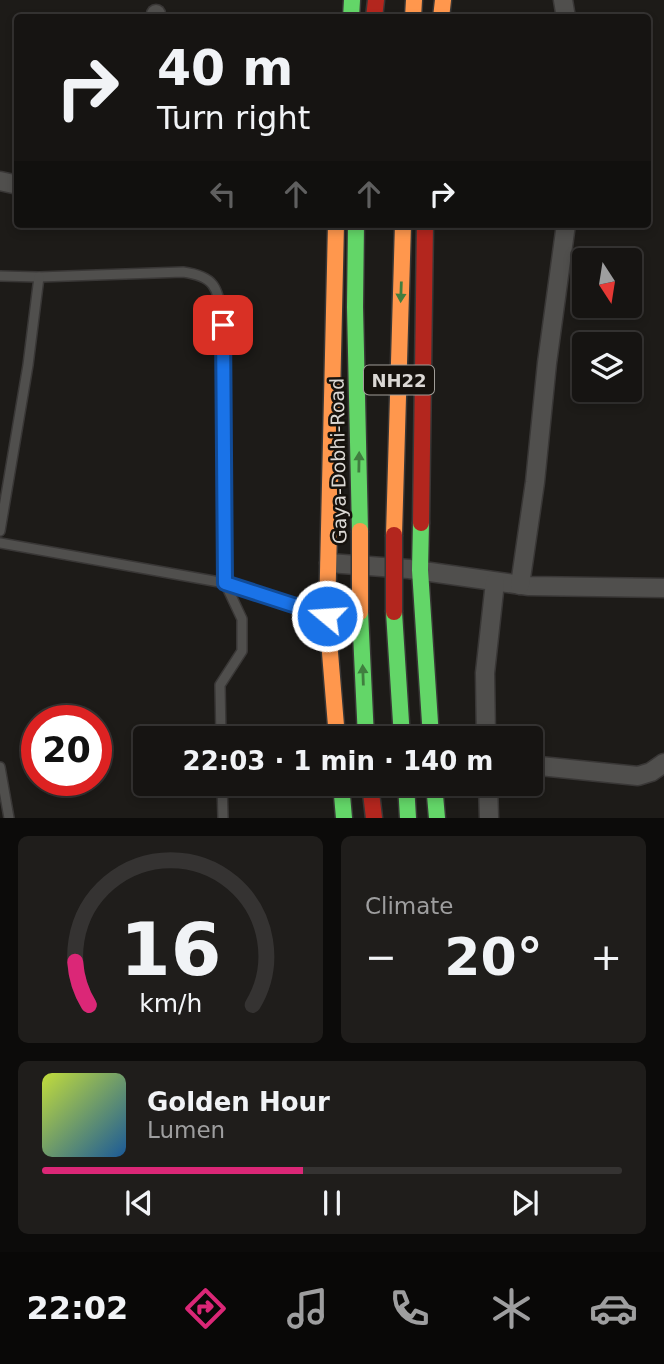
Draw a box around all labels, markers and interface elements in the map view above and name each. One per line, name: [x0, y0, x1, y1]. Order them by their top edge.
text: 40 m: [157, 40, 293, 97]
icon: right: [42, 42, 133, 133]
text: Turn right: [157, 99, 310, 137]
icon: left: [204, 175, 242, 213]
icon: ahead: [277, 175, 315, 213]
icon: ahead: [350, 175, 388, 213]
icon: right: [423, 175, 461, 213]
north arrow: [572, 248, 642, 318]
map controls: [572, 248, 642, 402]
one-way arrow: [396, 281, 407, 303]
pin: [193, 295, 253, 355]
icon: arrive: [204, 306, 242, 344]
button: layers: [572, 332, 642, 402]
road number: NH22: [364, 366, 434, 394]
street label: Gaya-Dobhi-Road: [326, 378, 350, 544]
one-way arrow: [353, 451, 365, 473]
position arrow: [290, 579, 364, 653]
one-way arrow: [357, 664, 368, 686]
speed limit sign: 20: [21, 705, 112, 796]
text: 22:03 · 1 min · 140 m: [183, 746, 493, 776]
text: Climate: [365, 893, 454, 919]
text: 16: [120, 908, 221, 993]
text: 20°: [444, 927, 543, 987]
text: −: [365, 935, 397, 979]
text: +: [590, 935, 622, 979]
text: km/h: [139, 989, 202, 1018]
text: Golden Hour: [147, 1087, 330, 1117]
text: Lumen: [147, 1117, 225, 1143]
icon: previous: [120, 1184, 158, 1222]
icon: pause: [313, 1184, 351, 1222]
icon: next: [506, 1184, 544, 1222]
icon: directions: [181, 1284, 230, 1333]
icon: music: [283, 1284, 332, 1333]
icon: phone: [385, 1284, 434, 1333]
icon: climate: [487, 1284, 536, 1333]
icon: car: [589, 1284, 638, 1333]
text: 22:02: [26, 1289, 128, 1327]

